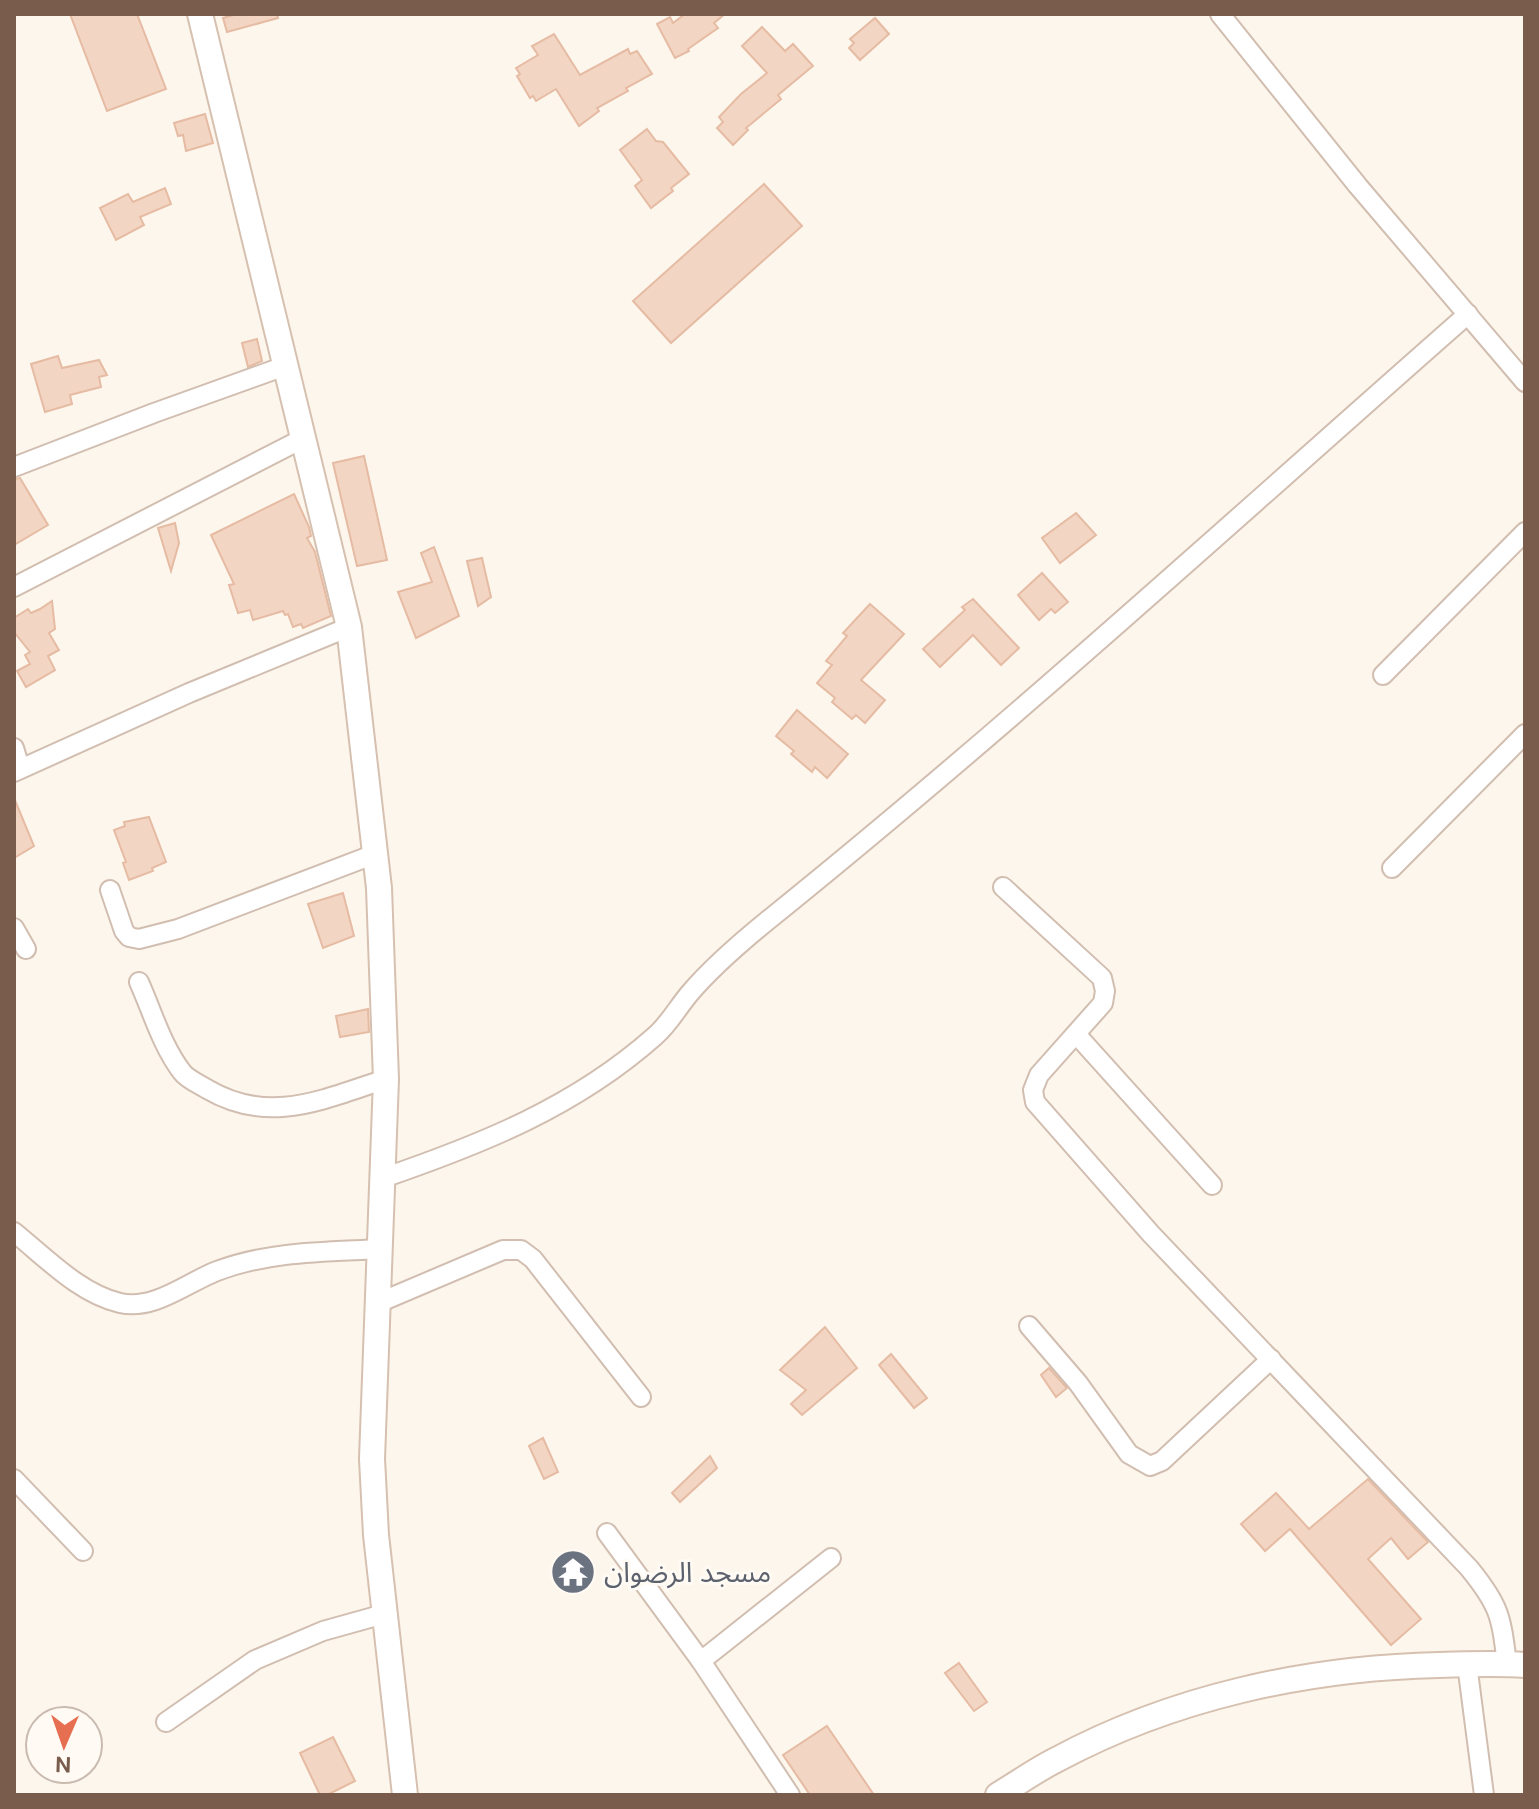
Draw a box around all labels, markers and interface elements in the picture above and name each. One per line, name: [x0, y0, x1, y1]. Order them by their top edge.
temple icon: مسجد الرضوان: [549, 1548, 597, 1596]
place label: مسجد الرضوان: [604, 1554, 771, 1591]
north arrow: [24, 1705, 104, 1785]
text: N: [55, 1750, 72, 1779]

